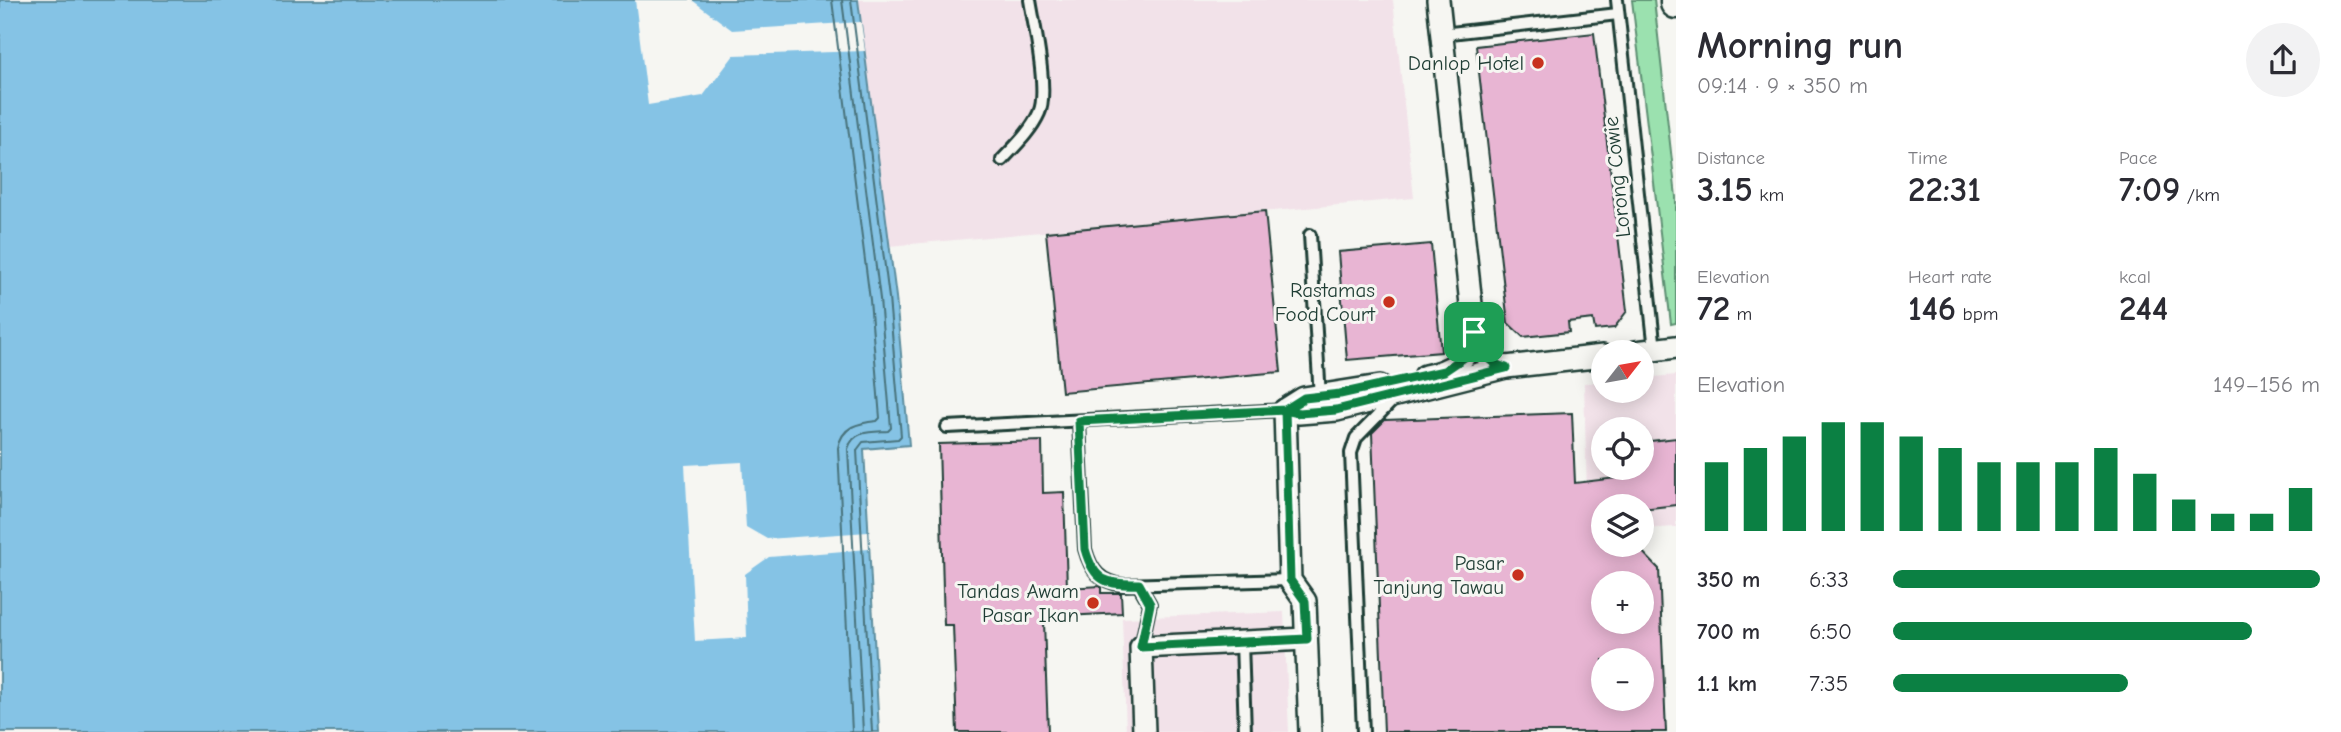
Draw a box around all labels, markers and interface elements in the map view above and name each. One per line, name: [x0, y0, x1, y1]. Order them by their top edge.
button: share: [2246, 23, 2320, 97]
text: Morning run: [1697, 24, 1903, 68]
place label: Danlop Hotel: [1408, 51, 1524, 75]
marker: Danlop Hotel: [1530, 55, 1546, 71]
text: 09:14 · 9 × 350 m: [1697, 72, 1868, 99]
street label: Lorong Cowie: [1599, 115, 1635, 239]
text: Distance: [1697, 147, 1765, 169]
text: Time: [1908, 147, 1947, 169]
text: Pace: [2119, 147, 2157, 169]
text: 3.15: [1697, 169, 1753, 210]
text: 22:31: [1908, 169, 1981, 210]
text: 7:09: [2119, 169, 2180, 210]
text: km: [1753, 184, 1784, 206]
text: /km: [2180, 184, 2220, 206]
text: Elevation: [1697, 266, 1770, 288]
text: Heart rate: [1908, 266, 1992, 288]
text: kcal: [2119, 266, 2151, 288]
place label: Rastamas Food Court: [1275, 278, 1376, 326]
text: 72: [1697, 288, 1730, 329]
text: 146: [1908, 288, 1956, 329]
text: 244: [2119, 288, 2168, 329]
marker: Rastamas Food Court: [1381, 294, 1397, 310]
pin: [1444, 302, 1504, 362]
text: m: [1730, 303, 1752, 325]
text: bpm: [1956, 303, 1998, 325]
icon: arrive: [1455, 313, 1493, 351]
north arrow: [1591, 340, 1654, 402]
map controls: [1591, 340, 1654, 711]
text: Elevation: [1697, 371, 1785, 398]
text: 149–156 m: [2213, 371, 2320, 398]
button: locate: [1591, 417, 1654, 480]
button: layers: [1591, 494, 1654, 557]
place label: Pasar Tanjung Tawau: [1374, 551, 1505, 599]
text: 350 m: [1697, 566, 1760, 593]
text: 6:33: [1809, 566, 1849, 593]
marker: Pasar Tanjung Tawau: [1510, 567, 1526, 583]
button: +: [1591, 571, 1654, 634]
place label: Tandas Awam Pasar Ikan: [957, 579, 1079, 627]
marker: Tandas Awam Pasar Ikan: [1085, 595, 1101, 611]
text: 700 m: [1697, 618, 1760, 645]
text: 6:50: [1809, 618, 1852, 645]
button: −: [1591, 648, 1654, 711]
text: 1.1 km: [1697, 670, 1757, 697]
text: 7:35: [1809, 670, 1848, 697]

